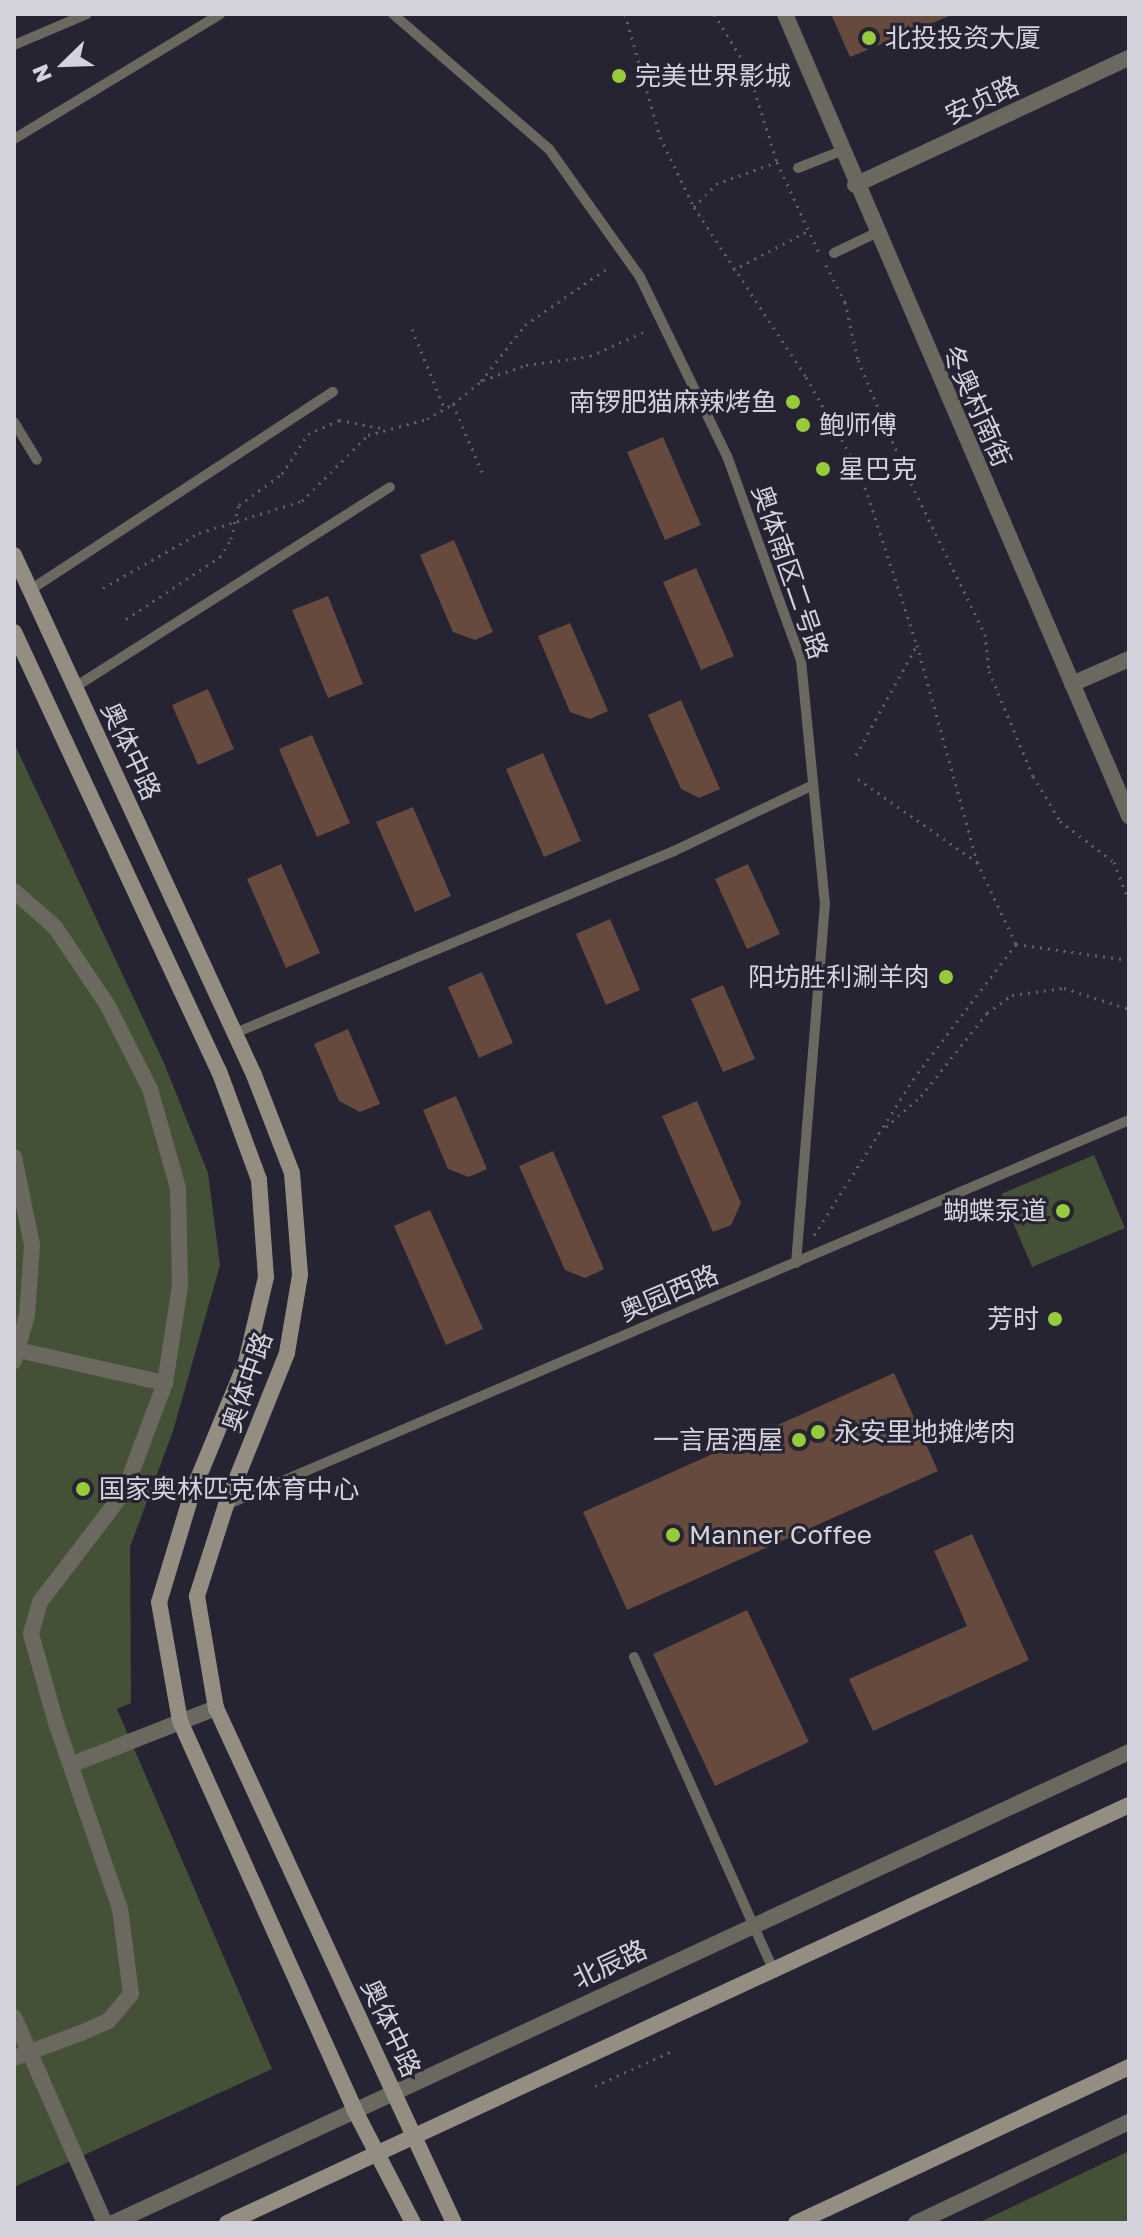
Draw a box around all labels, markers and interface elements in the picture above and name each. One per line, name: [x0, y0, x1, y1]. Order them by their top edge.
place label: 北投投资大厦: [885, 22, 1041, 54]
north arrow: [24, 24, 104, 104]
marker: 北投投资大厦: [860, 29, 878, 47]
place label: 完美世界影城: [635, 60, 791, 92]
text: N: [26, 61, 57, 87]
marker: 完美世界影城: [610, 67, 628, 85]
street label: 安贞路: [940, 69, 1024, 131]
street label: 冬奥村南街: [936, 340, 1018, 472]
place label: 南锣肥猫麻辣烤鱼: [569, 386, 777, 418]
marker: 南锣肥猫麻辣烤鱼: [784, 393, 802, 411]
place label: 鲍师傅: [819, 409, 897, 441]
marker: 鲍师傅: [794, 416, 812, 434]
place label: 星巴克: [839, 453, 917, 485]
marker: 星巴克: [814, 460, 832, 478]
street label: 奥体南区二号路: [746, 481, 834, 663]
street label: 奥体中路: [95, 697, 167, 805]
place label: 阳坊胜利涮羊肉: [748, 961, 930, 993]
marker: 阳坊胜利涮羊肉: [937, 968, 955, 986]
place label: 蝴蝶泵道: [943, 1195, 1047, 1227]
marker: 蝴蝶泵道: [1054, 1202, 1072, 1220]
street label: 奥园西路: [615, 1258, 723, 1328]
place label: 芳时: [987, 1303, 1039, 1335]
marker: 芳时: [1046, 1310, 1064, 1328]
street label: 奥体中路: [215, 1328, 279, 1436]
place label: 永安里地摊烤肉: [834, 1416, 1016, 1448]
marker: 永安里地摊烤肉: [809, 1423, 827, 1441]
place label: 一言居酒屋: [653, 1424, 783, 1456]
marker: 一言居酒屋: [790, 1431, 808, 1449]
place label: 国家奥林匹克体育中心: [99, 1473, 359, 1505]
marker: 国家奥林匹克体育中心: [74, 1480, 92, 1498]
place label: Manner Coffee: [689, 1519, 872, 1551]
marker: Manner Coffee: [664, 1526, 682, 1544]
street label: 北辰路: [568, 1933, 652, 1995]
street label: 奥体中路: [355, 1974, 427, 2082]

